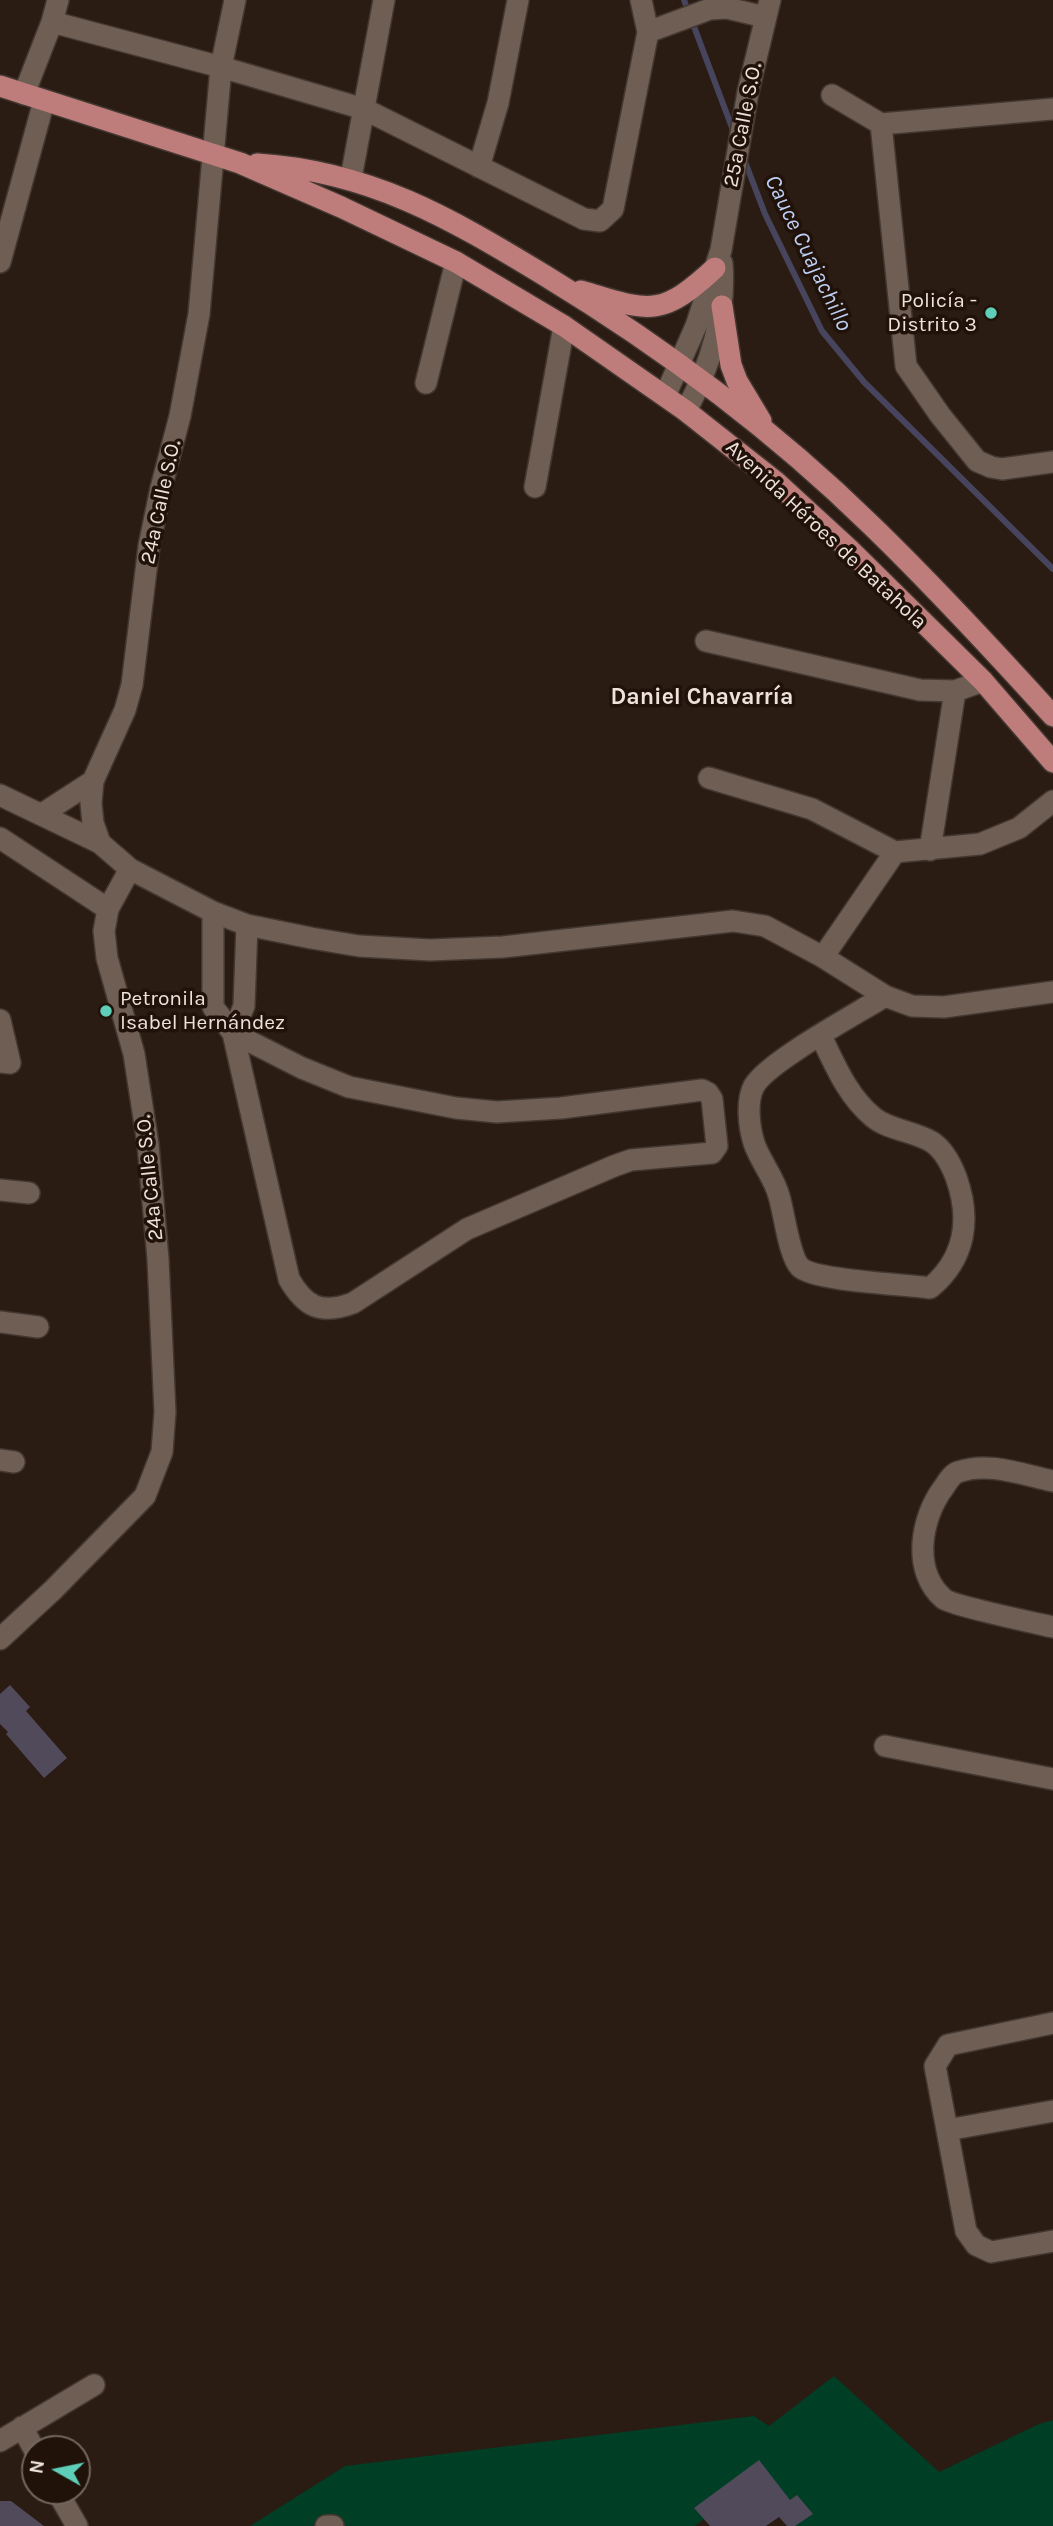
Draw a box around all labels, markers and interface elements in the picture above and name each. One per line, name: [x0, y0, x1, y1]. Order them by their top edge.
street label: 25a Calle S.O.: [719, 61, 767, 189]
water label: Cauce Cuajachillo: [758, 170, 858, 336]
place label: Policía - Distrito 3: [887, 288, 977, 338]
marker: Policía - Distrito 3: [983, 305, 999, 321]
street label: Avenida Héroes de Batahola: [720, 435, 932, 635]
street label: 24a Calle S.O.: [136, 438, 186, 566]
district label: Daniel Chavarría: [611, 683, 793, 711]
place label: Petronila Isabel Hernández: [120, 986, 285, 1036]
marker: Petronila Isabel Hernández: [98, 1003, 114, 1019]
street label: 24a Calle S.O.: [131, 1114, 169, 1242]
north arrow: [21, 2435, 91, 2505]
text: N: [25, 2459, 49, 2475]

